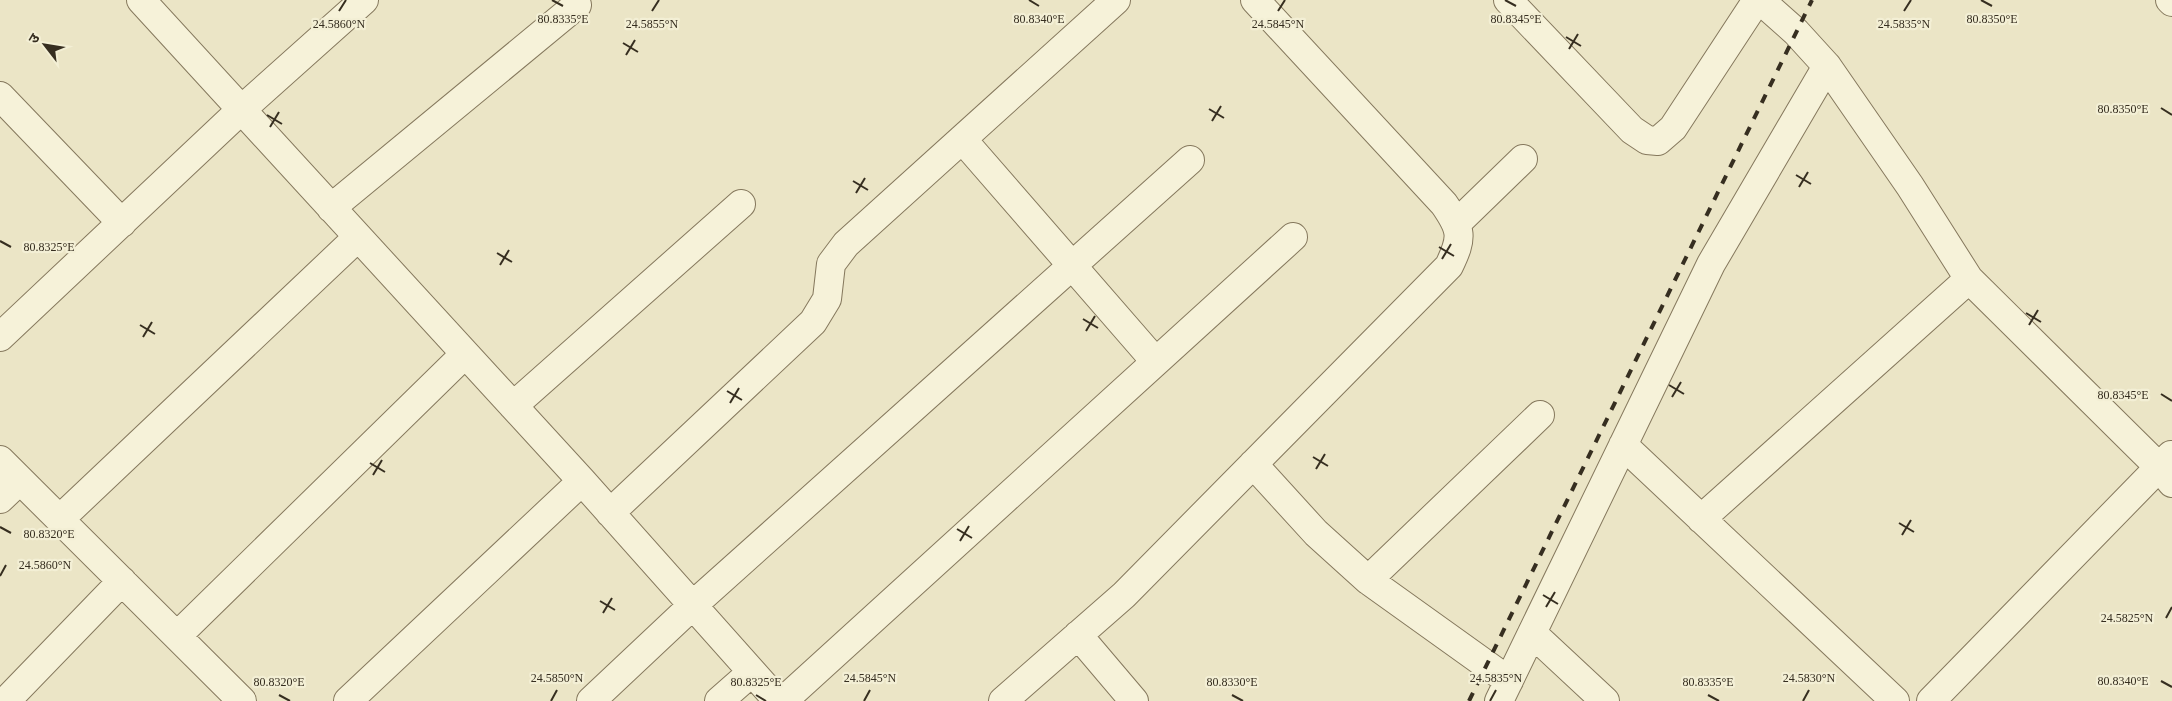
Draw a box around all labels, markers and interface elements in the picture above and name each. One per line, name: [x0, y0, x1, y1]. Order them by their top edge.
text: 80.8335°E: [537, 12, 589, 26]
text: 80.8340°E: [1013, 12, 1065, 26]
text: 80.8345°E: [1490, 12, 1542, 26]
text: 80.8350°E: [1966, 12, 2018, 26]
text: 24.5860°N: [313, 17, 366, 31]
text: 24.5855°N: [626, 17, 679, 31]
text: 24.5845°N: [1252, 17, 1305, 31]
text: 24.5835°N: [1878, 17, 1931, 31]
north arrow: [20, 20, 70, 70]
text: उ: [26, 31, 43, 46]
text: 80.8350°E: [2097, 102, 2149, 116]
text: 80.8325°E: [23, 240, 75, 254]
text: 80.8345°E: [2097, 388, 2149, 402]
text: 80.8320°E: [23, 527, 75, 541]
text: 24.5860°N: [19, 558, 72, 572]
text: 24.5825°N: [2101, 611, 2154, 625]
text: 24.5850°N: [531, 671, 584, 685]
text: 24.5845°N: [844, 671, 897, 685]
text: 24.5835°N: [1470, 671, 1523, 685]
text: 24.5830°N: [1783, 671, 1836, 685]
text: 80.8340°E: [2097, 674, 2149, 688]
text: 80.8320°E: [253, 675, 305, 689]
text: 80.8325°E: [730, 675, 782, 689]
text: 80.8330°E: [1206, 675, 1258, 689]
text: 80.8335°E: [1682, 675, 1734, 689]

